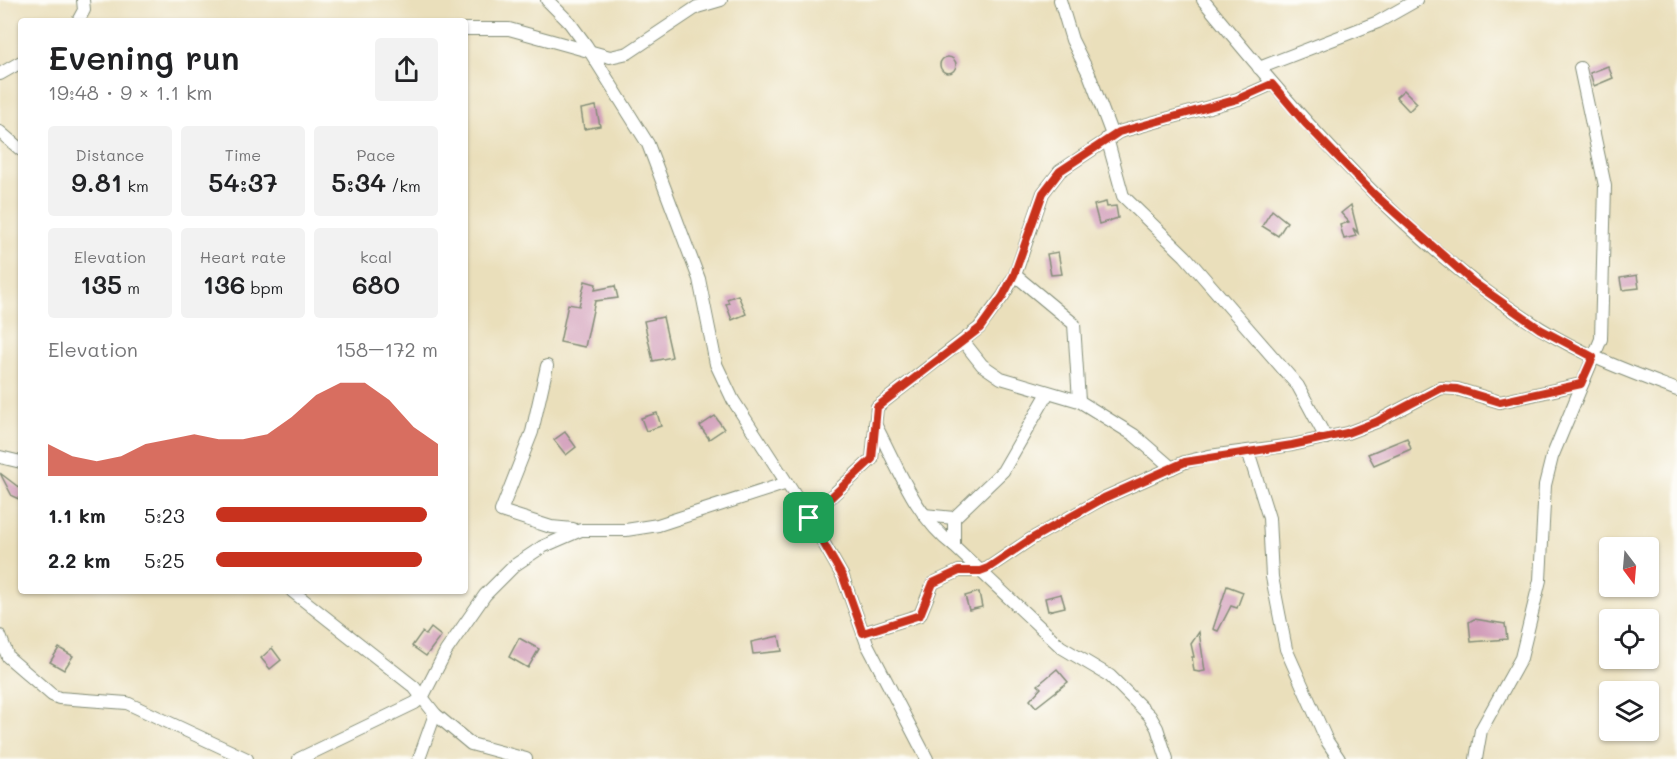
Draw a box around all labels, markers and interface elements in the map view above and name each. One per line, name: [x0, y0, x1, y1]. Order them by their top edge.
text: Evening run: [48, 35, 240, 78]
button: share: [375, 38, 438, 101]
text: 19:48 · 9 × 1.1 km: [48, 79, 213, 105]
text: Distance: [76, 144, 144, 165]
text: Time: [225, 144, 261, 165]
text: Pace: [356, 144, 396, 165]
text: 9.81: [71, 165, 122, 199]
text: 54:37: [208, 165, 278, 199]
text: 5:34: [331, 165, 386, 199]
text: km: [122, 175, 149, 196]
text: /km: [386, 175, 421, 196]
text: Elevation: [74, 246, 146, 267]
text: Heart rate: [200, 246, 286, 267]
text: kcal: [360, 246, 392, 267]
text: 135: [80, 267, 122, 301]
text: 136: [203, 267, 245, 301]
text: 680: [352, 267, 400, 301]
text: m: [122, 277, 140, 298]
text: bpm: [245, 277, 283, 298]
text: Elevation: [48, 336, 138, 362]
text: 158–172 m: [335, 336, 438, 362]
pin: [783, 492, 834, 543]
icon: arrive: [792, 501, 825, 534]
text: 1.1 km: [48, 502, 106, 528]
text: 5:23: [144, 502, 185, 528]
north arrow: [1599, 537, 1659, 597]
map controls: [1599, 537, 1659, 741]
text: 2.2 km: [48, 547, 110, 573]
text: 5:25: [144, 547, 185, 573]
button: locate: [1599, 609, 1659, 669]
button: layers: [1599, 681, 1659, 741]

